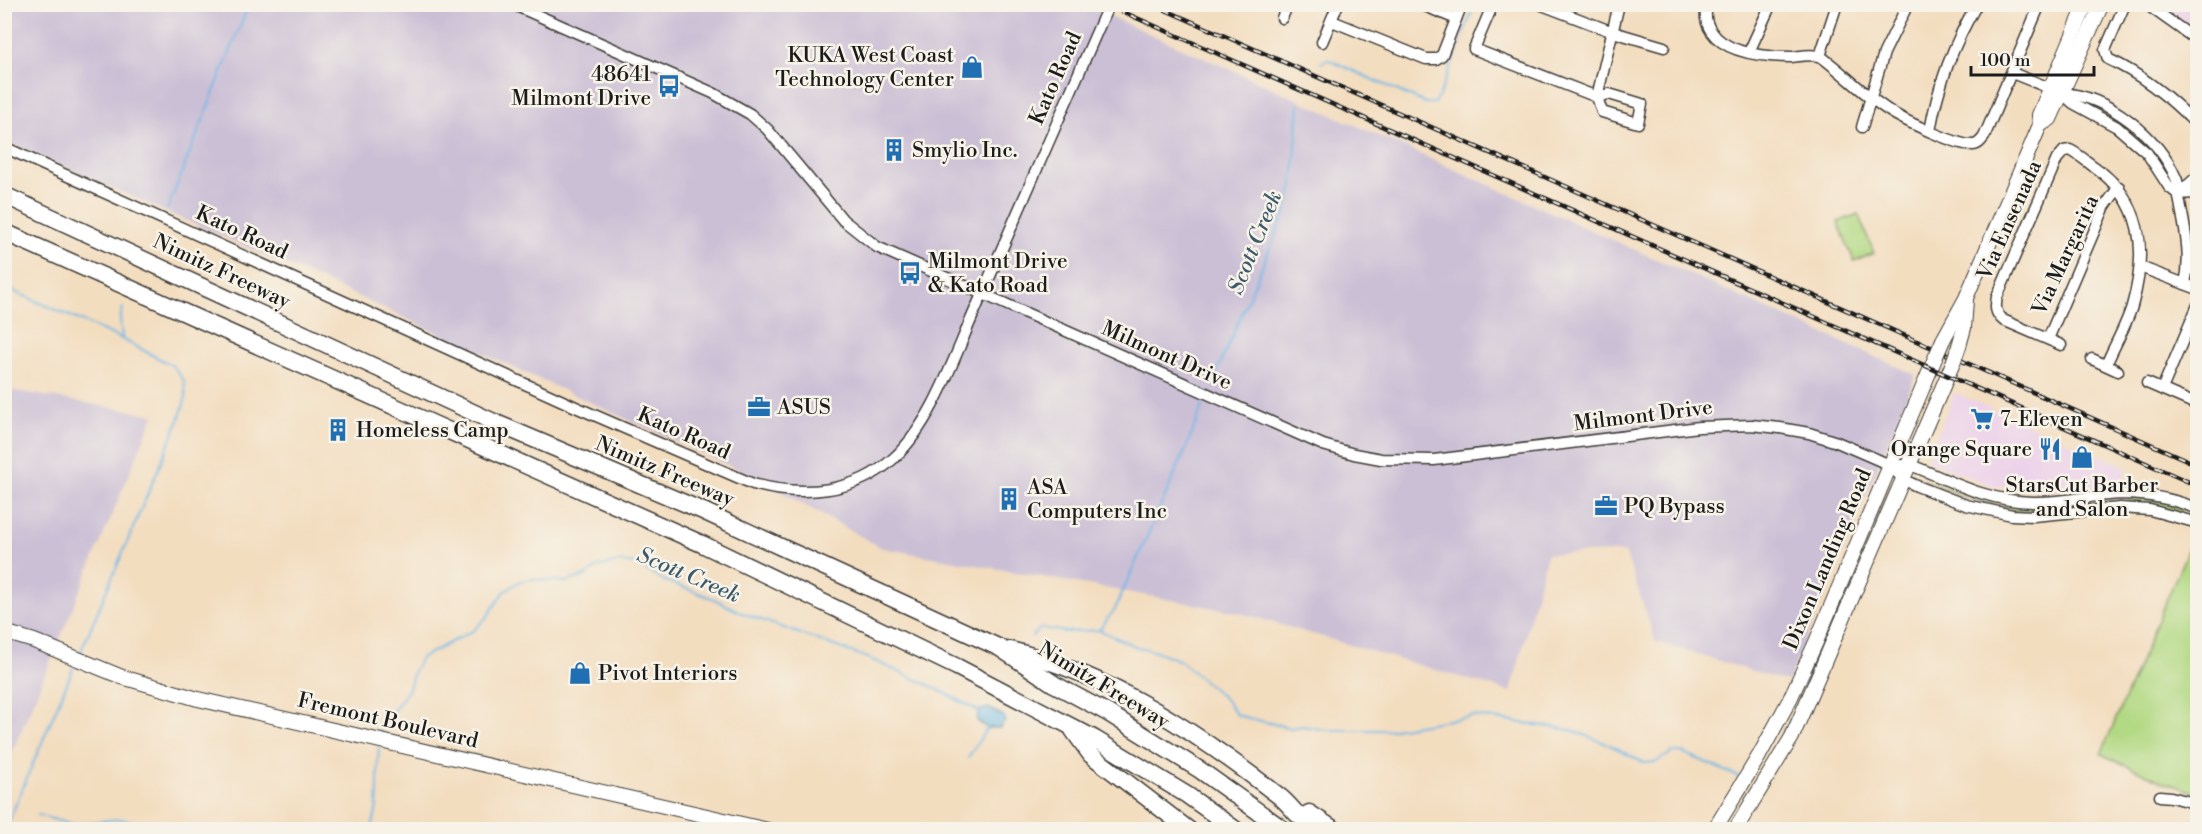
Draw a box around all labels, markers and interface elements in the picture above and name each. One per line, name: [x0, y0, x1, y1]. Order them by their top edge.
street label: Kato Road: [1024, 28, 1088, 129]
scale bar: [1971, 39, 2094, 77]
place label: KUKA West Coast Technology Center: [775, 43, 955, 93]
text: 100 m: [1980, 49, 2031, 72]
shop icon: KUKA West Coast Technology Center: [959, 54, 985, 80]
place label: 48641 Milmont Drive: [511, 62, 651, 112]
bus stop icon: 48641 Milmont Drive: [656, 73, 682, 99]
building icon: Smylio Inc.: [881, 137, 907, 163]
place label: Smylio Inc.: [912, 138, 1018, 164]
street label: Via Ensenada: [1972, 156, 2048, 285]
water label: Scott Creek: [1222, 187, 1288, 298]
street label: Via Margarita: [2026, 191, 2105, 321]
street label: Kato Road: [191, 200, 292, 266]
street label: Nimitz Freeway: [149, 229, 295, 315]
place label: Milmont Drive & Kato Road: [928, 249, 1068, 299]
bus stop icon: Milmont Drive & Kato Road: [897, 260, 923, 286]
street label: Milmont Drive: [1098, 316, 1236, 396]
office icon: ASUS: [746, 394, 772, 420]
place label: ASUS: [776, 395, 831, 421]
street label: Milmont Drive: [1572, 395, 1714, 437]
street label: Kato Road: [633, 402, 734, 466]
supermarket icon: 7-Eleven: [1969, 406, 1995, 432]
place label: 7-Eleven: [2000, 407, 2083, 433]
building icon: Homeless Camp: [325, 417, 351, 443]
place label: Homeless Camp: [356, 418, 509, 444]
street label: Nimitz Freeway: [591, 431, 739, 513]
restaurant icon: Orange Square: [2037, 436, 2063, 462]
place label: Orange Square: [1891, 437, 2032, 463]
shop icon: StarsCut Barber and Salon: [2069, 444, 2095, 470]
street label: Dixon Landing Road: [1778, 465, 1878, 654]
place label: StarsCut Barber and Salon: [2006, 473, 2158, 523]
place label: ASA Computers Inc: [1026, 475, 1167, 525]
building icon: ASA Computers Inc: [996, 486, 1022, 512]
office icon: PQ Bypass: [1593, 493, 1619, 519]
place label: PQ Bypass: [1624, 494, 1725, 520]
water label: Scott Creek: [633, 542, 744, 609]
street label: Nimitz Freeway: [1033, 637, 1174, 736]
shop icon: Pivot Interiors: [567, 660, 593, 686]
place label: Pivot Interiors: [598, 661, 737, 687]
street label: Fremont Boulevard: [295, 688, 481, 754]

